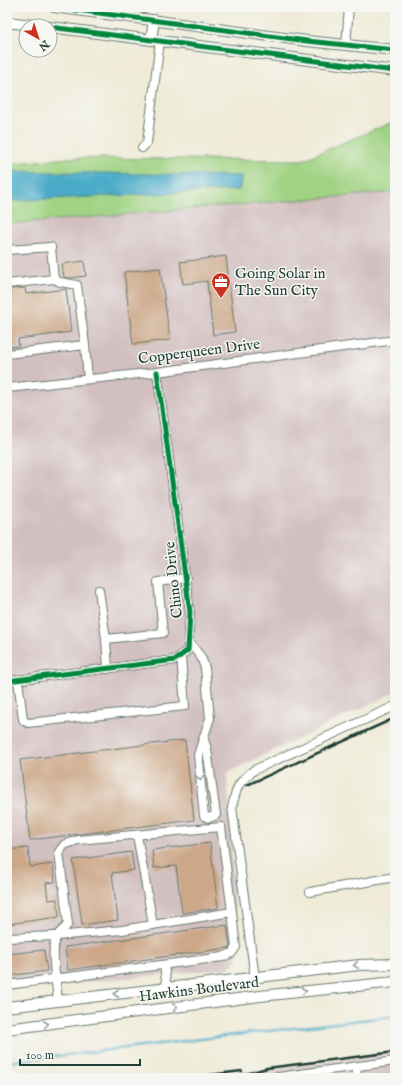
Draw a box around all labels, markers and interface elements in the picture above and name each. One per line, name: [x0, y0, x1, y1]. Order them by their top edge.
north arrow: [18, 18, 58, 58]
text: N: [35, 36, 53, 54]
place label: Going Solar in The Sun City: [235, 264, 325, 300]
office icon: Going Solar in The Sun City: [210, 271, 232, 299]
street label: Copperqueen Drive: [137, 335, 261, 368]
street label: Chino Drive: [160, 541, 187, 619]
one-way arrow: [196, 775, 205, 781]
one-way arrow: [353, 961, 359, 970]
street label: Hawkins Boulevard: [138, 973, 261, 1006]
one-way arrow: [301, 987, 307, 996]
one-way arrow: [113, 989, 119, 998]
one-way arrow: [172, 1003, 178, 1012]
one-way arrow: [43, 1020, 49, 1029]
scale bar: [20, 1041, 140, 1067]
text: 100 m: [26, 1048, 54, 1063]

